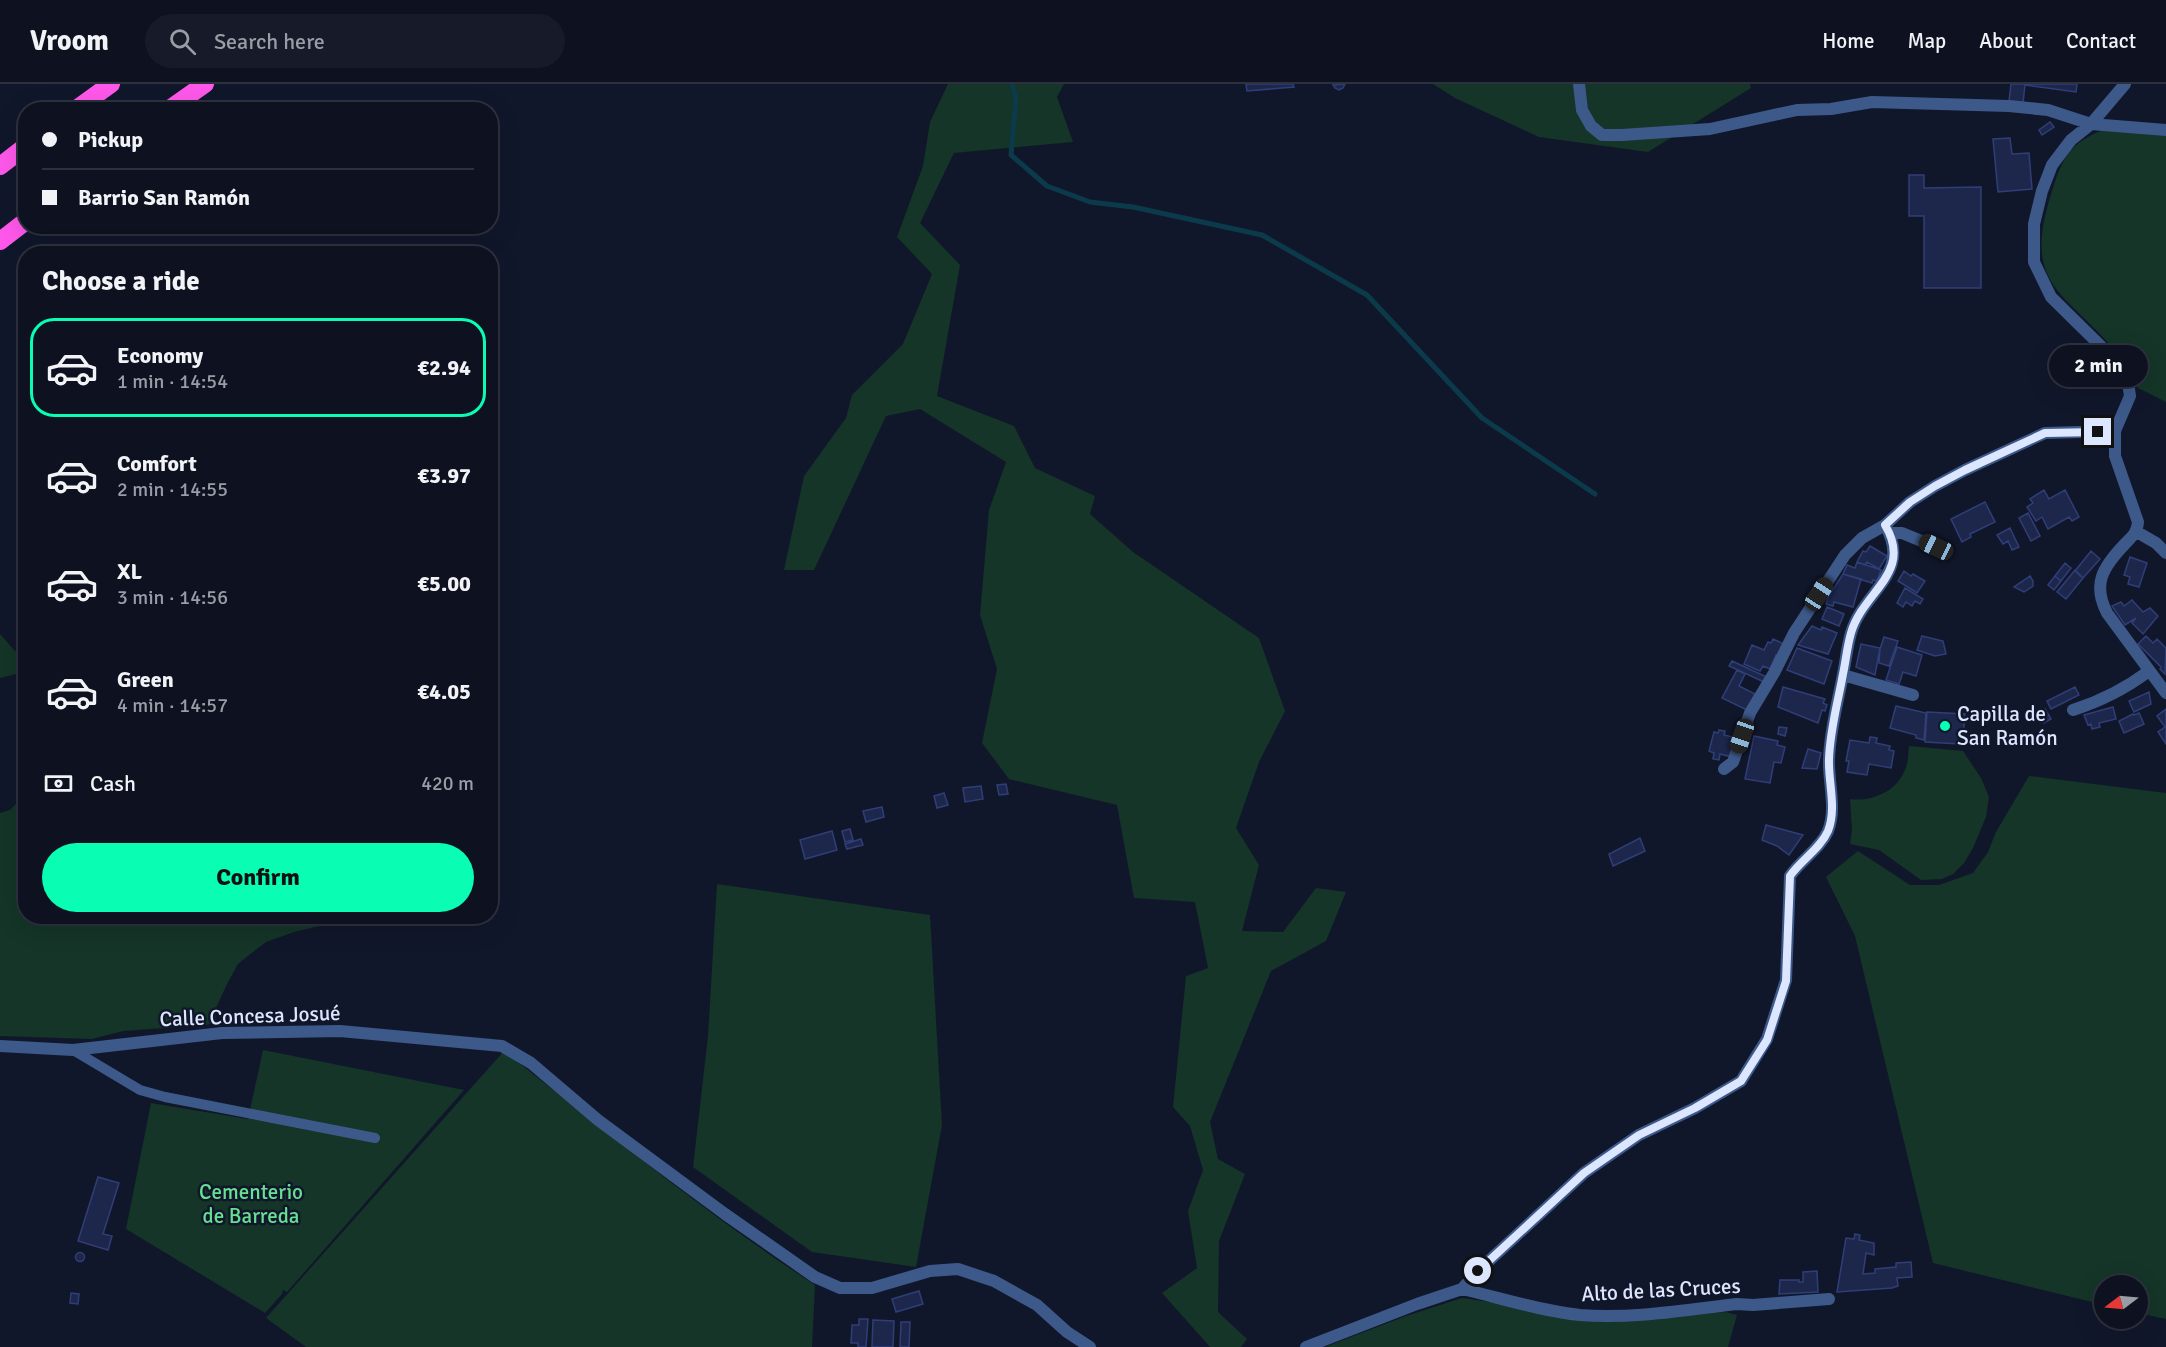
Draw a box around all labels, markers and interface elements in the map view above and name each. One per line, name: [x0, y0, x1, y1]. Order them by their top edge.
search box: [145, 14, 565, 68]
text: Vroom: [30, 24, 109, 58]
icon: search: [166, 25, 199, 58]
text: Search here: [214, 28, 325, 55]
text: Home: [1822, 28, 1875, 54]
text: Map: [1908, 28, 1946, 54]
text: About: [1979, 28, 2033, 54]
text: Contact: [2066, 28, 2136, 54]
text: Pickup: [78, 126, 143, 153]
text: Barrio San Ramón: [78, 184, 250, 211]
text: Choose a ride: [42, 265, 200, 298]
icon: car: [45, 341, 99, 395]
text: Economy: [117, 342, 203, 369]
callout: 2 min: [2048, 345, 2148, 387]
text: 2 min: [2074, 353, 2123, 378]
text: €2.94: [417, 354, 471, 381]
text: 1 min · 14:54: [117, 369, 228, 394]
route end: [2084, 418, 2111, 445]
icon: car: [45, 449, 99, 503]
text: Comfort: [117, 450, 197, 477]
text: €3.97: [417, 462, 471, 489]
text: 2 min · 14:55: [117, 477, 228, 502]
car: [1916, 531, 1956, 563]
icon: car: [45, 557, 99, 611]
text: XL: [117, 558, 142, 585]
text: €5.00: [417, 570, 471, 597]
car: [1802, 574, 1836, 614]
text: 3 min · 14:56: [117, 585, 228, 610]
icon: car: [45, 665, 99, 719]
text: Green: [117, 666, 174, 693]
text: €4.05: [417, 678, 471, 705]
text: 4 min · 14:57: [117, 693, 228, 718]
place label: Capilla de San Ramón: [1957, 701, 2058, 751]
car: [1728, 716, 1756, 756]
marker: Capilla de San Ramón: [1938, 719, 1952, 733]
icon: cash: [42, 767, 75, 800]
text: Cash: [90, 770, 136, 797]
text: 420 m: [421, 771, 474, 796]
button: Confirm: [42, 843, 474, 912]
street label: Calle Concesa Josué: [159, 1000, 341, 1032]
park label: Cementerio de Barreda: [199, 1179, 303, 1229]
route start: [1464, 1257, 1491, 1284]
street label: Alto de las Cruces: [1581, 1273, 1741, 1307]
north arrow: [2094, 1275, 2148, 1329]
map controls: [2094, 1275, 2148, 1329]

